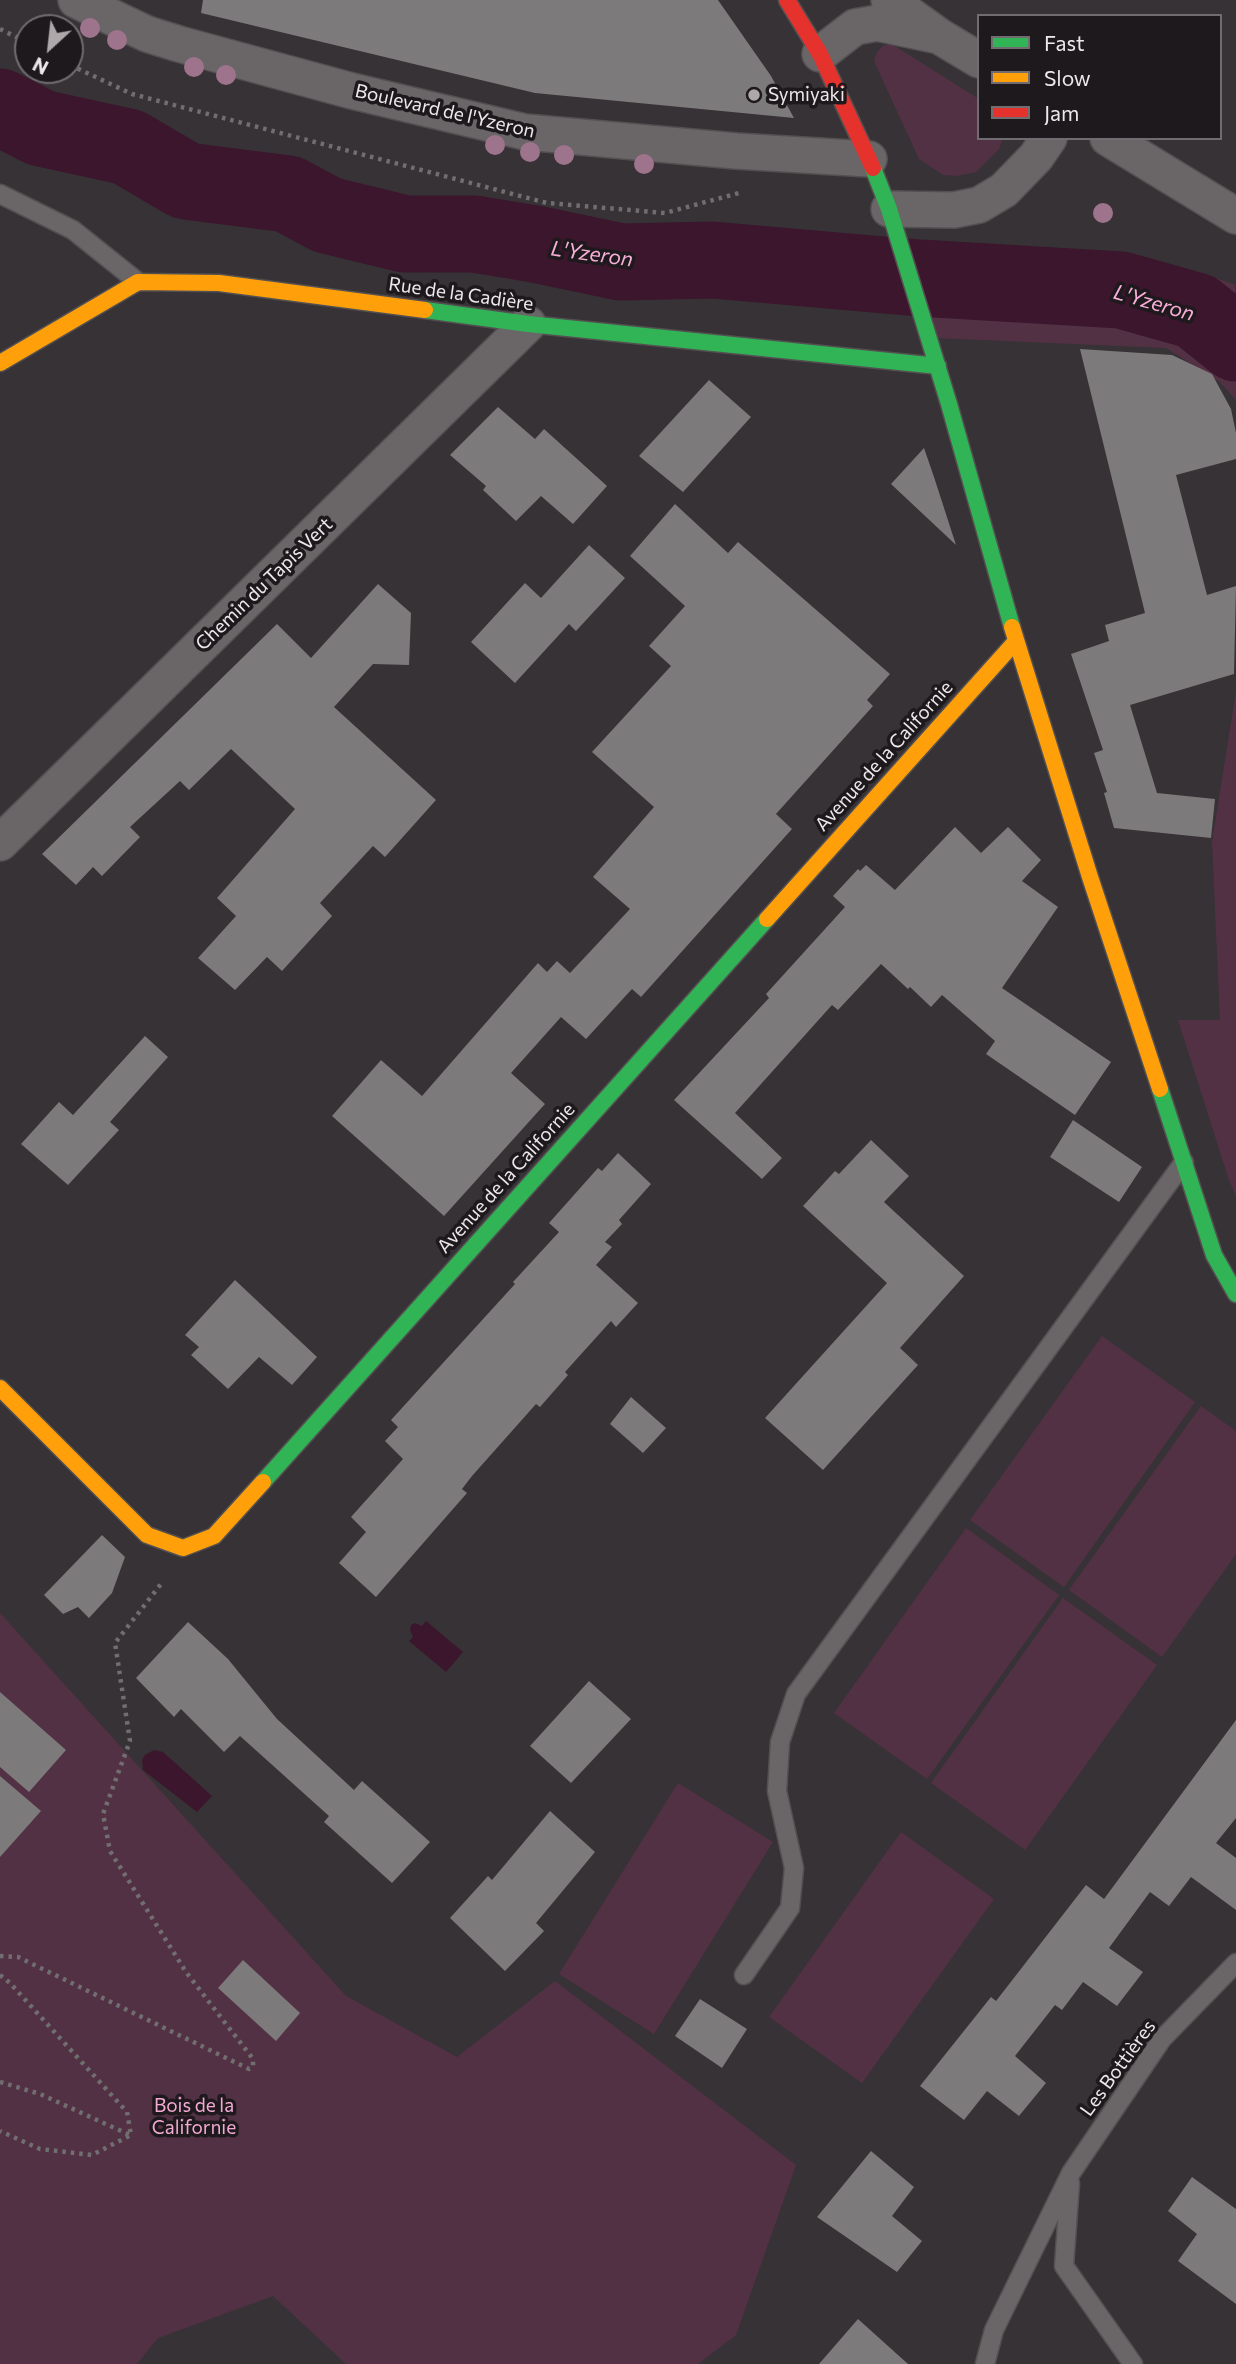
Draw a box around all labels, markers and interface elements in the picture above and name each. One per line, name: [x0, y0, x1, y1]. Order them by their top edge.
north arrow: [14, 14, 84, 84]
legend: [977, 14, 1222, 140]
text: Fast: [1044, 30, 1085, 55]
text: N: [29, 53, 52, 80]
text: Slow: [1044, 65, 1091, 90]
street label: Boulevard de l'Yzeron: [353, 79, 537, 143]
place label: Symiyaki: [768, 84, 845, 106]
marker: Symiyaki: [746, 87, 762, 103]
text: Jam: [1044, 100, 1079, 125]
water label: L'Yzeron: [549, 236, 635, 272]
street label: Rue de la Cadière: [387, 273, 535, 315]
water label: L'Yzeron: [1111, 279, 1197, 327]
street label: Chemin du Tapis Vert: [191, 513, 337, 655]
street label: Avenue de la Californie: [810, 676, 958, 836]
street label: Avenue de la Californie: [432, 1098, 580, 1258]
street label: Les Bottières: [1076, 2016, 1160, 2120]
park label: Bois de la Californie: [152, 2095, 236, 2139]

